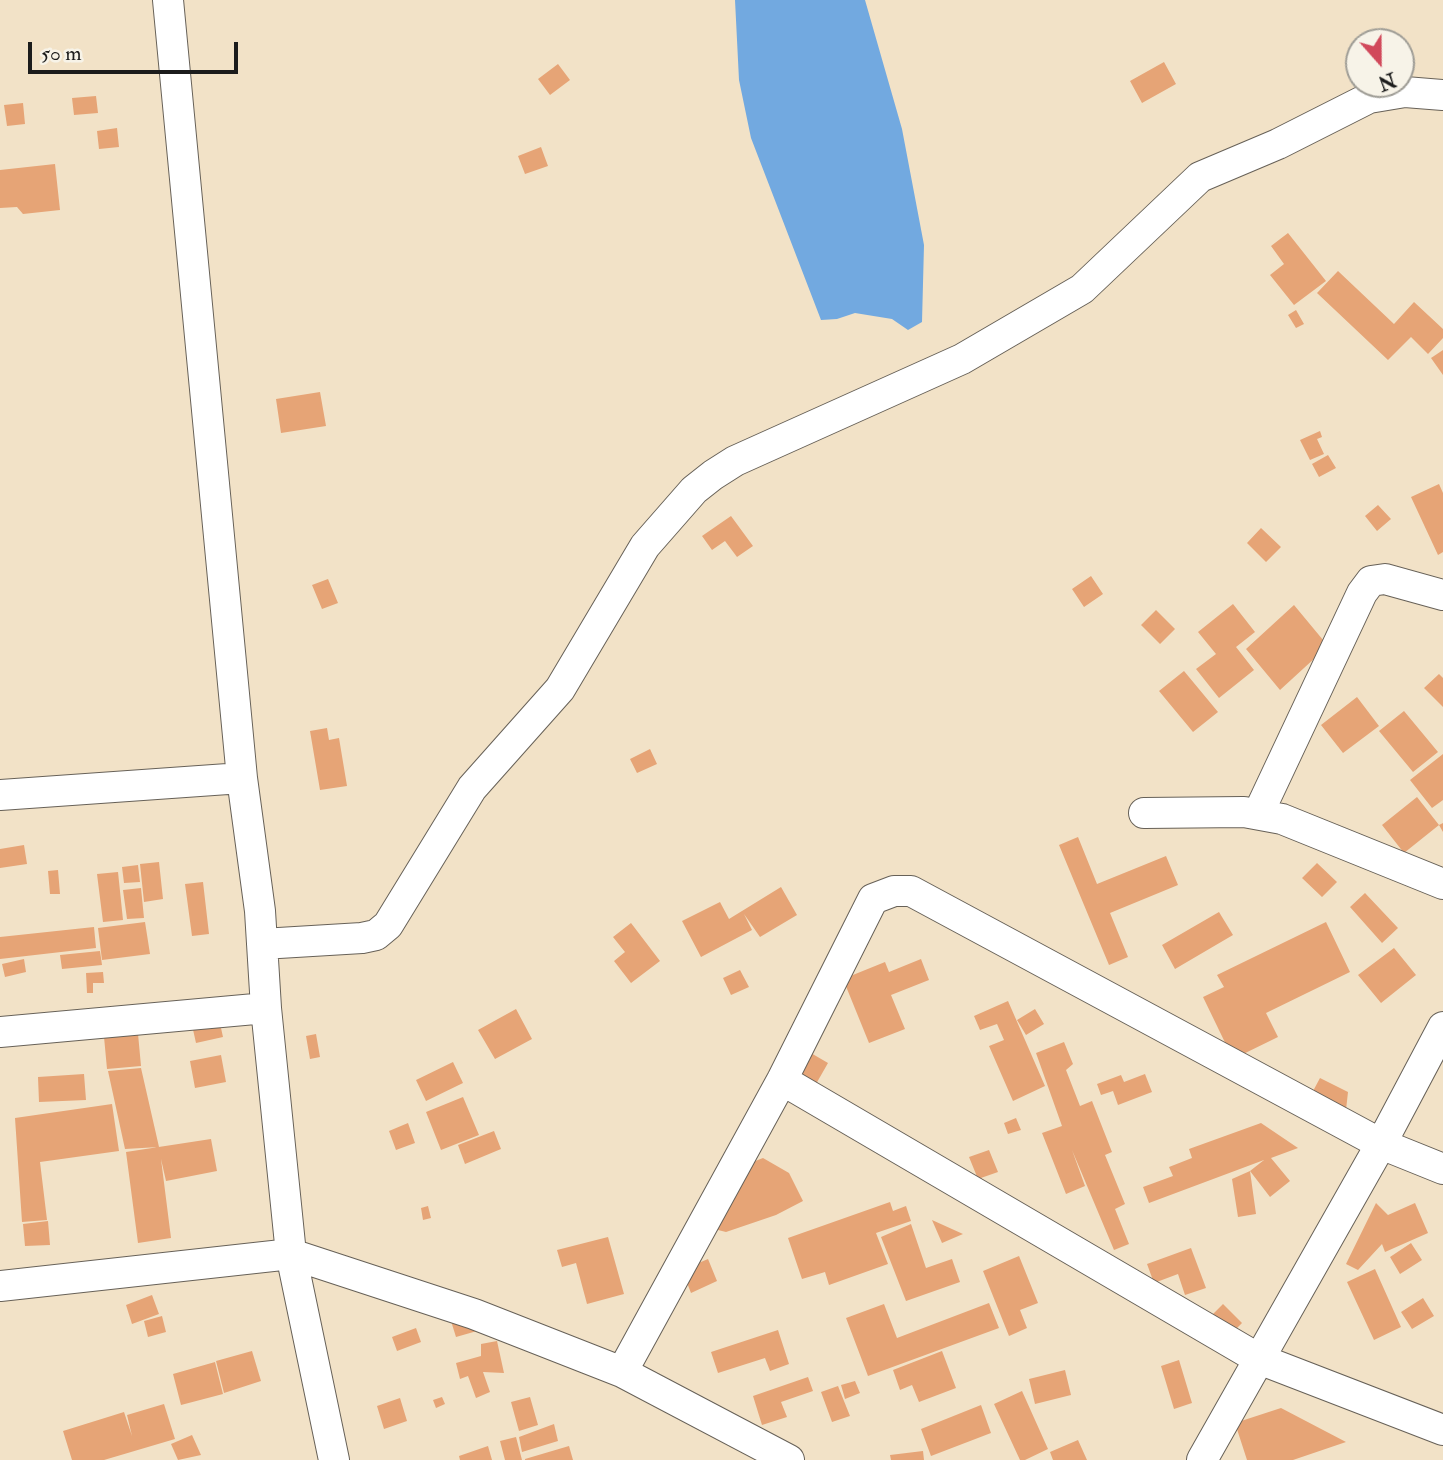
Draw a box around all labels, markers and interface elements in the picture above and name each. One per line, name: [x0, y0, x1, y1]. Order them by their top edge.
scale bar: [32, 28, 242, 72]
north arrow: [1345, 28, 1415, 98]
text: 50 m: [41, 40, 82, 67]
text: N: [1375, 66, 1399, 95]

